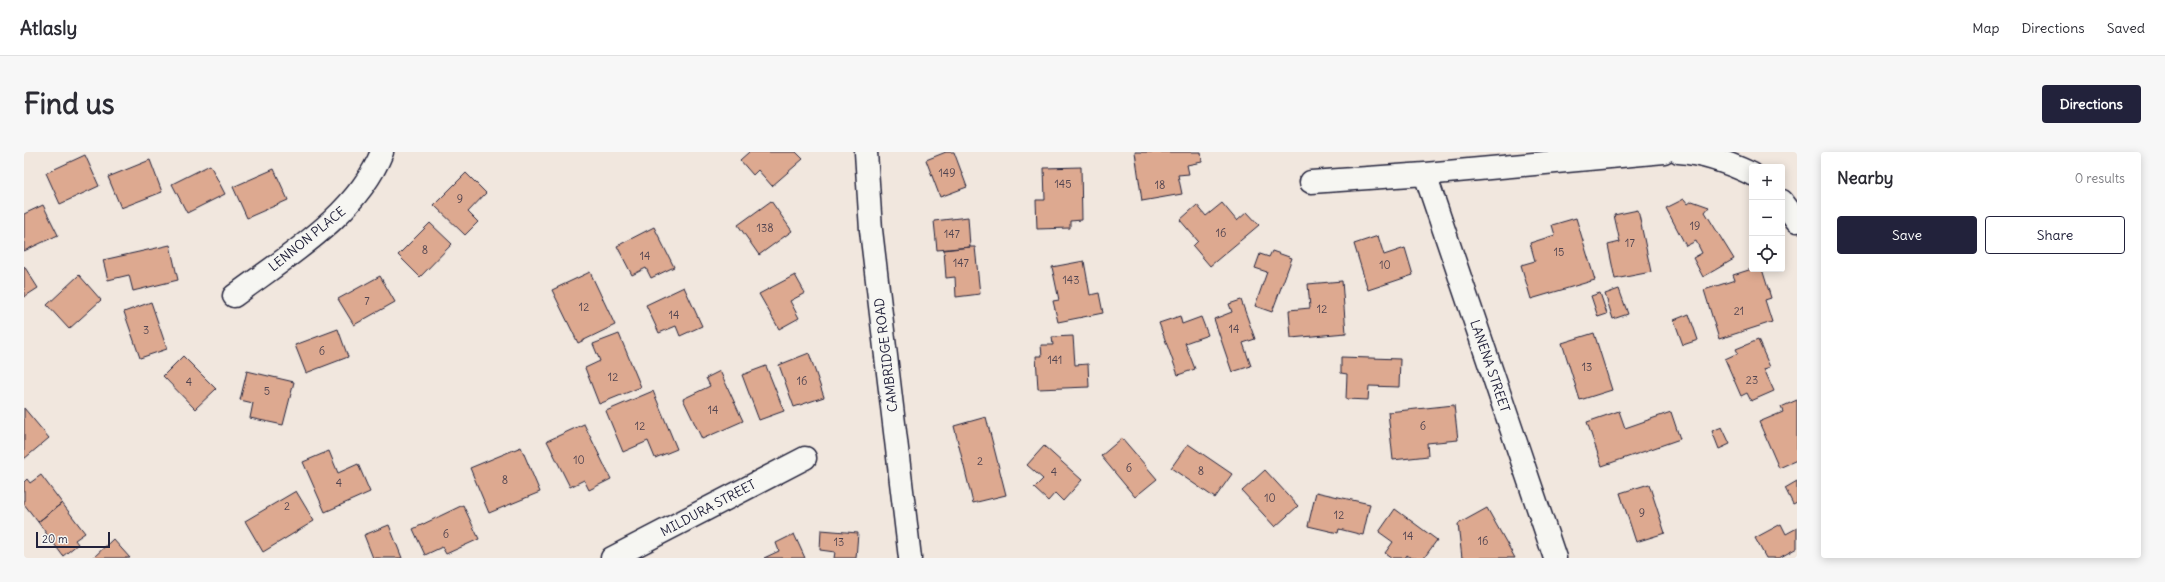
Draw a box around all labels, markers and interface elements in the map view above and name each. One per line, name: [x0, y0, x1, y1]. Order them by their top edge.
text: Atlasly: [20, 16, 77, 40]
text: Map: [1972, 19, 1999, 37]
text: Directions: [2021, 19, 2085, 37]
text: Saved: [2107, 19, 2145, 37]
button: Directions: [2042, 85, 2141, 123]
text: Find us: [24, 86, 115, 122]
map controls: [1749, 164, 1785, 272]
button: +: [1749, 164, 1785, 200]
house number: 149: [938, 166, 956, 180]
text: Nearby: [1837, 167, 1893, 189]
text: 0 results: [2075, 170, 2125, 187]
house number: 145: [1054, 177, 1072, 191]
house number: 18: [1155, 178, 1165, 192]
house number: 9: [457, 192, 463, 206]
button: −: [1749, 200, 1785, 236]
street label: LENNON PLACE: [265, 203, 349, 275]
button: Save: [1837, 216, 1977, 254]
button: Share: [1985, 216, 2125, 254]
house number: 19: [1690, 219, 1700, 233]
house number: 138: [757, 221, 773, 235]
house number: 16: [1216, 226, 1226, 240]
house number: 147: [944, 227, 961, 241]
house number: 17: [1625, 236, 1635, 250]
button: locate: [1749, 236, 1785, 272]
house number: 8: [422, 243, 428, 257]
house number: 15: [1554, 245, 1564, 259]
house number: 14: [640, 249, 650, 263]
house number: 147: [953, 256, 970, 270]
house number: 10: [1379, 258, 1391, 272]
house number: 143: [1063, 273, 1079, 287]
house number: 7: [364, 294, 370, 308]
street label: CAMBRIDGE ROAD: [871, 297, 901, 413]
house number: 12: [579, 300, 589, 314]
house number: 12: [1317, 302, 1327, 316]
house number: 21: [1734, 304, 1744, 318]
house number: 14: [669, 308, 679, 322]
street label: LANENA STREET: [1466, 317, 1514, 415]
house number: 14: [1229, 322, 1239, 336]
house number: 3: [143, 323, 149, 337]
house number: 6: [319, 344, 325, 358]
house number: 141: [1048, 353, 1062, 367]
house number: 13: [1582, 360, 1592, 374]
house number: 12: [608, 370, 618, 384]
house number: 23: [1746, 373, 1758, 387]
house number: 16: [797, 374, 807, 388]
house number: 4: [186, 375, 192, 389]
house number: 5: [264, 384, 270, 398]
house number: 14: [708, 403, 718, 417]
house number: 12: [635, 419, 645, 433]
house number: 6: [1420, 419, 1426, 433]
house number: 10: [573, 453, 585, 467]
house number: 2: [977, 454, 983, 468]
house number: 6: [1126, 461, 1132, 475]
house number: 8: [1198, 464, 1204, 478]
house number: 4: [1051, 465, 1057, 479]
house number: 8: [502, 473, 508, 487]
house number: 4: [336, 476, 342, 490]
street label: MILDURA STREET: [657, 476, 759, 540]
house number: 10: [1264, 491, 1276, 505]
house number: 2: [284, 499, 290, 513]
house number: 9: [1639, 506, 1645, 520]
house number: 12: [1334, 508, 1344, 522]
house number: 6: [443, 527, 449, 541]
house number: 14: [1403, 529, 1413, 543]
scale bar: [36, 530, 110, 549]
text: 20 m: [42, 532, 68, 546]
house number: 16: [1478, 534, 1488, 548]
house number: 13: [834, 535, 844, 549]

